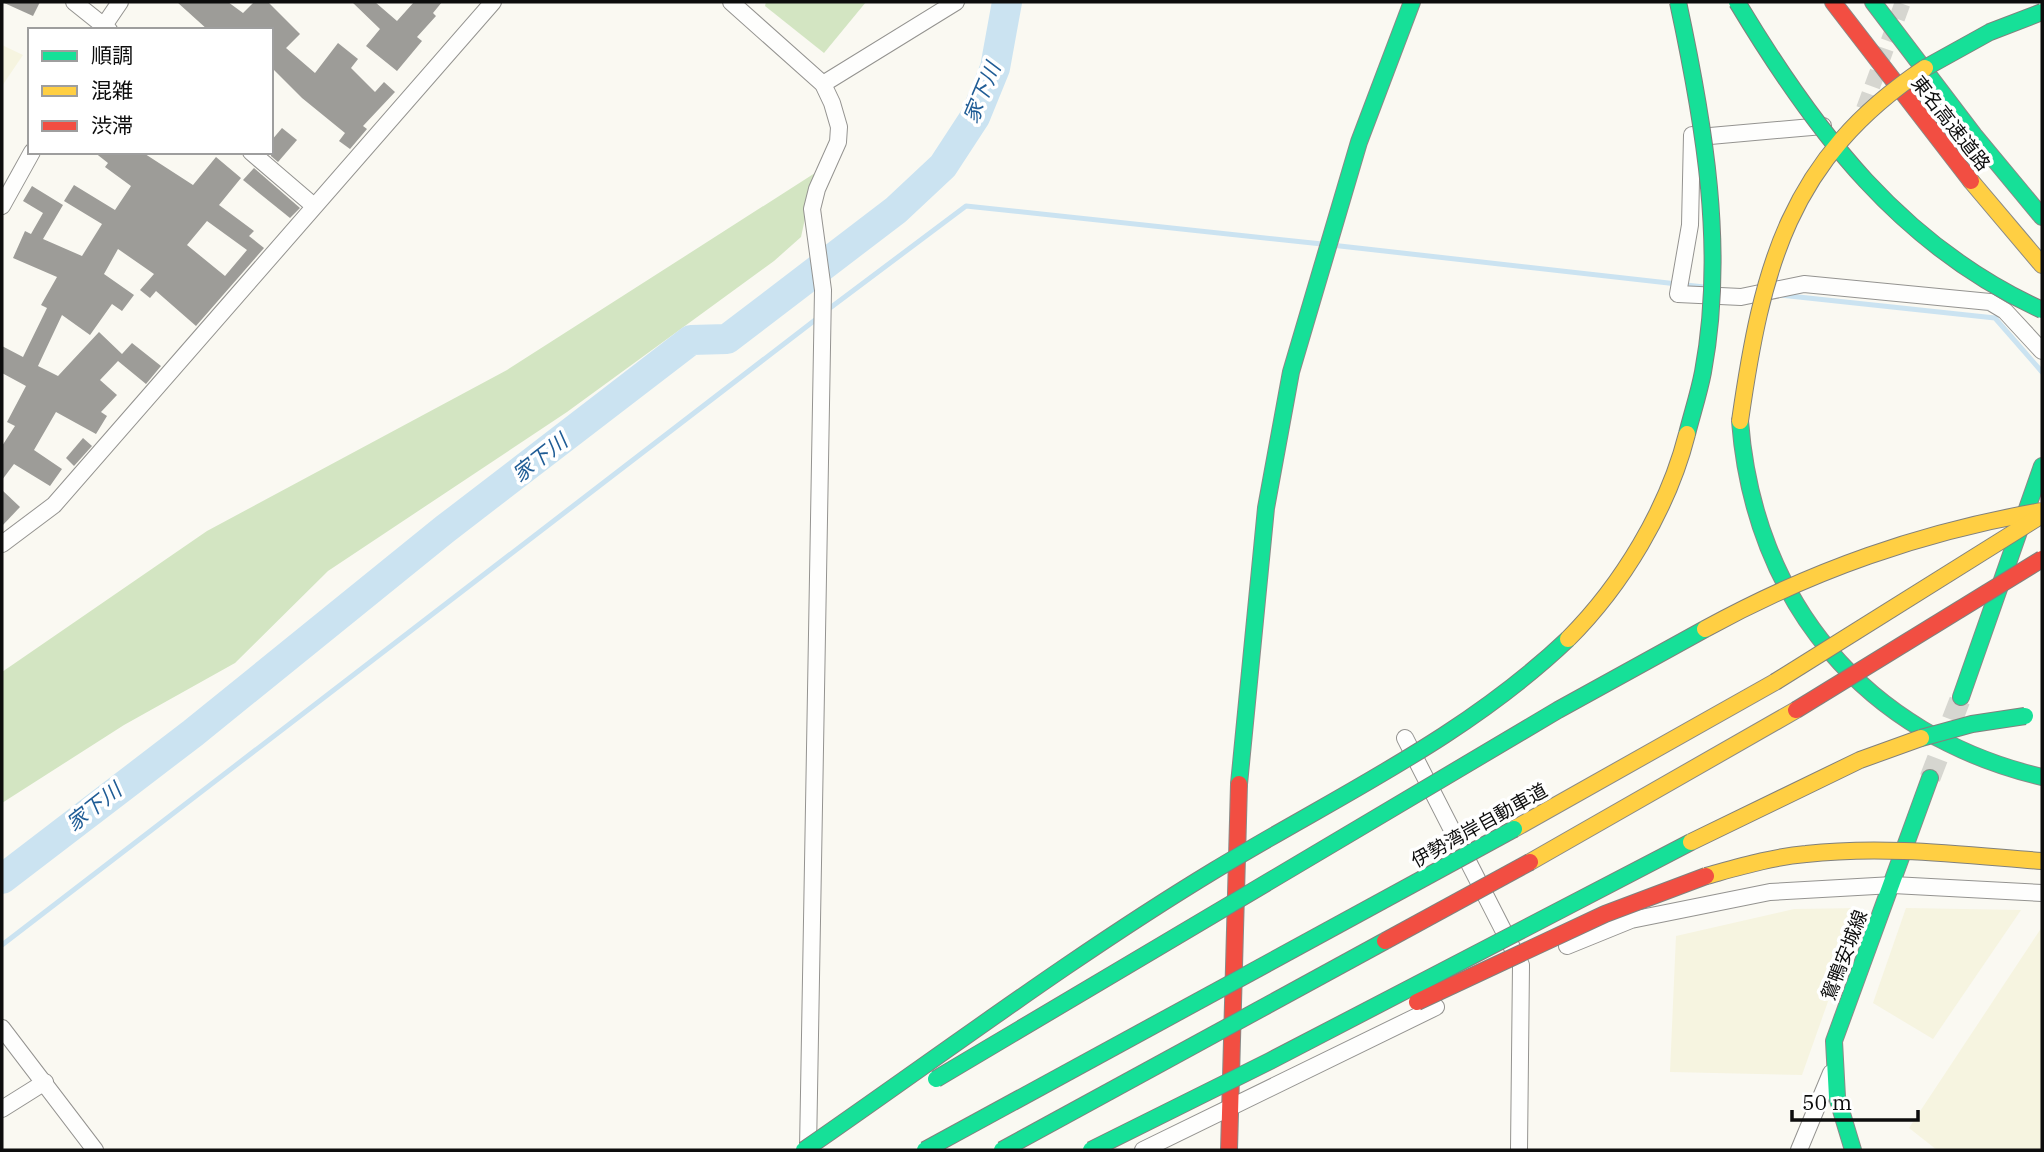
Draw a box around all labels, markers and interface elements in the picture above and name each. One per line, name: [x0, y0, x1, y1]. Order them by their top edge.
legend: [28, 28, 273, 154]
text: 順調: [91, 41, 133, 69]
water label: 家下川: [956, 56, 1007, 127]
street label: 東名高速道路: [1906, 71, 1996, 175]
text: 混雑: [91, 76, 133, 104]
text: 渋滞: [91, 111, 133, 139]
water label: 家下川: [506, 426, 574, 488]
water label: 家下川: [60, 775, 128, 837]
street label: 伊勢湾岸自動車道: [1407, 778, 1551, 872]
street label: 鴛鴨安城線: [1816, 906, 1872, 1004]
scale bar: [1792, 1078, 1918, 1122]
text: 50 m: [1802, 1088, 1852, 1116]

